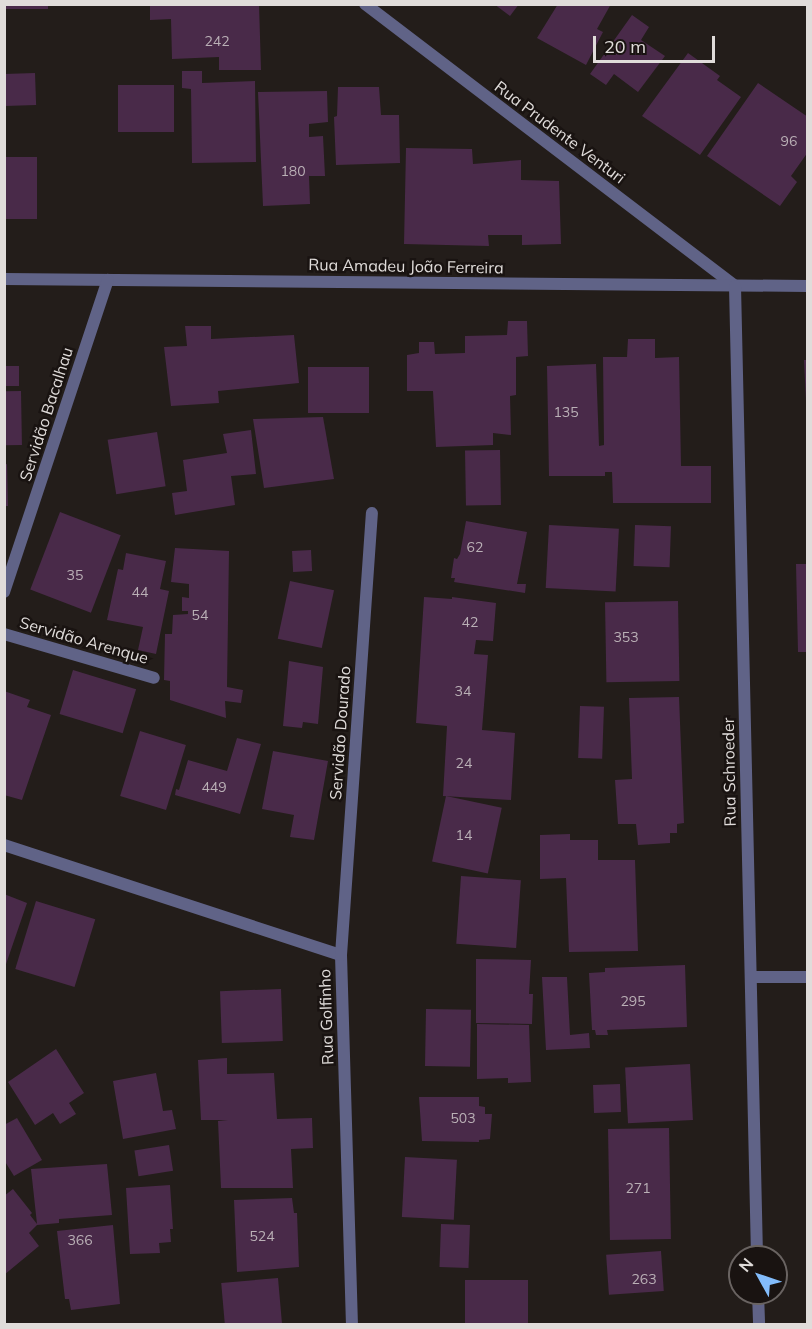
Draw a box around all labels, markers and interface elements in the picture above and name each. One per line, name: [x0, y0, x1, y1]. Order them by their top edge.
scale bar: [596, 24, 718, 62]
house number: 242: [204, 33, 230, 49]
text: 20 m: [604, 35, 646, 58]
street label: Rua Prudente Venturi: [491, 77, 629, 187]
house number: 96: [781, 133, 797, 149]
house number: 180: [280, 163, 306, 179]
street label: Rua Amadeu João Ferreira: [308, 255, 504, 277]
street label: Servidão Bacalhau: [15, 345, 77, 483]
house number: 135: [553, 404, 579, 420]
house number: 62: [467, 539, 483, 555]
house number: 35: [67, 567, 83, 583]
house number: 44: [132, 584, 148, 600]
house number: 54: [192, 607, 208, 623]
street label: Servidão Arenque: [17, 612, 151, 668]
house number: 42: [462, 614, 478, 630]
house number: 353: [613, 629, 639, 645]
street label: Servidão Dourado: [326, 665, 354, 801]
house number: 34: [455, 683, 471, 699]
street label: Rua Schroeder: [718, 717, 740, 827]
house number: 24: [456, 755, 472, 771]
house number: 449: [201, 779, 227, 795]
house number: 14: [456, 827, 472, 843]
street label: Rua Golfinho: [315, 969, 337, 1065]
house number: 295: [620, 993, 646, 1009]
house number: 503: [450, 1110, 476, 1126]
house number: 271: [625, 1180, 651, 1196]
house number: 524: [249, 1228, 275, 1244]
house number: 366: [67, 1232, 93, 1248]
north arrow: [728, 1245, 788, 1305]
text: N: [734, 1254, 757, 1276]
house number: 263: [631, 1271, 657, 1287]

